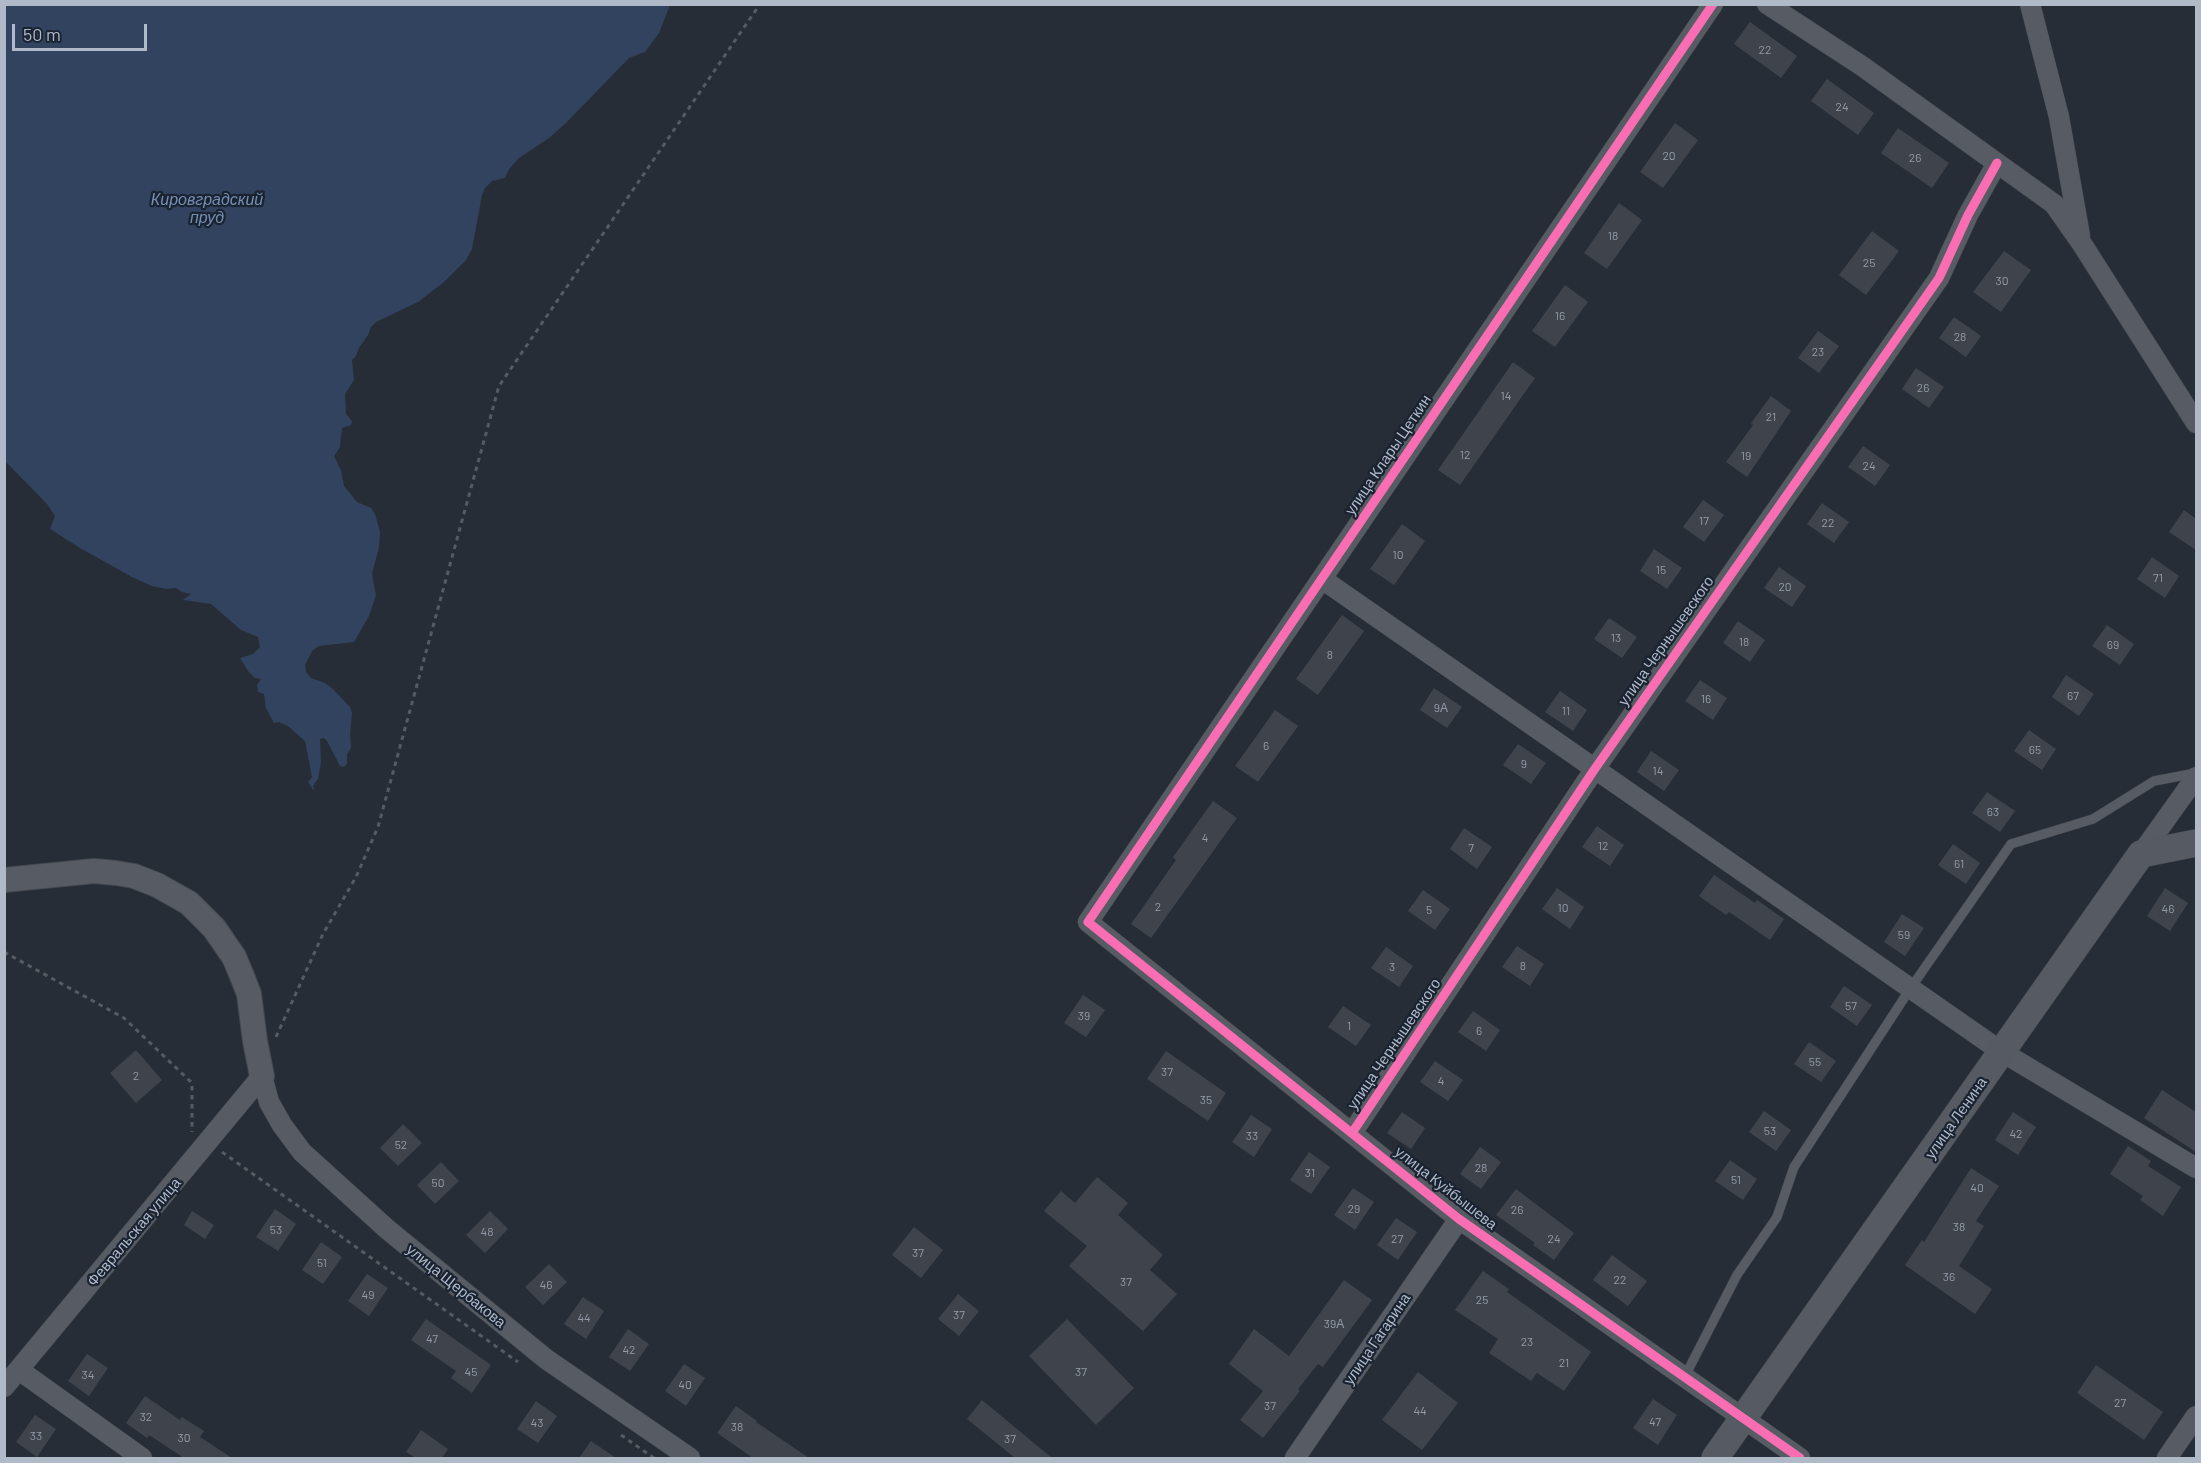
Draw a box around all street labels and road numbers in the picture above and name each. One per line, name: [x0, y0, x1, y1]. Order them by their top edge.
street label: улица Клары Цеткин: [1341, 391, 1435, 519]
street label: улица Чернышевского: [1614, 573, 1718, 709]
street label: улица Чернышевского: [1343, 975, 1445, 1113]
street label: улица Ленина: [1921, 1074, 1991, 1162]
street label: улица Куйбышева: [1391, 1143, 1501, 1233]
street label: Февральская улица: [83, 1174, 185, 1290]
street label: улица Щербакова: [403, 1240, 509, 1332]
street label: улица Гагарина: [1340, 1290, 1414, 1388]

